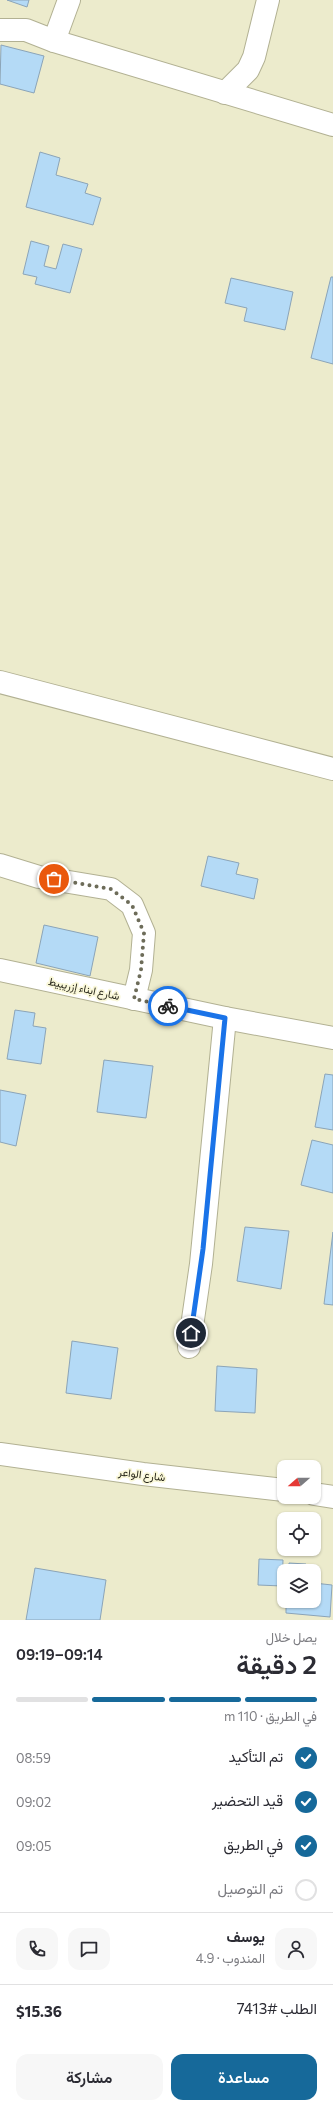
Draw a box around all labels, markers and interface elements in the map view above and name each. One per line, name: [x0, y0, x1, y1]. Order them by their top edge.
pin: [37, 862, 71, 896]
icon: bag: [43, 868, 65, 890]
street label: شارع ابناء إزريبيط: [47, 974, 121, 1004]
courier: [148, 986, 188, 1026]
icon: bike: [157, 995, 179, 1017]
pin: [174, 1316, 208, 1350]
icon: home: [180, 1322, 202, 1344]
north arrow: [277, 1460, 321, 1504]
map controls: [277, 1460, 321, 1608]
street label: شارع الواعر: [116, 1465, 167, 1485]
button: locate: [277, 1512, 321, 1556]
button: layers: [277, 1564, 321, 1608]
text: يصل خلال: [266, 1629, 317, 1645]
text: 09:14–09:19: [16, 1645, 103, 1663]
text: 2 دقيقة: [236, 1648, 317, 1679]
text: في الطريق · 110 m: [224, 1708, 317, 1724]
text: تم التأكيد: [228, 1747, 283, 1765]
icon: check: [295, 1747, 317, 1769]
text: 08:59: [16, 1750, 51, 1766]
text: قيد التحضير: [212, 1791, 283, 1809]
icon: check: [295, 1791, 317, 1813]
text: 09:02: [16, 1794, 51, 1810]
text: في الطريق: [224, 1835, 283, 1853]
icon: check: [295, 1835, 317, 1857]
text: 09:05: [16, 1838, 51, 1854]
text: تم التوصيل: [218, 1879, 283, 1897]
text: يوسف: [227, 1927, 265, 1945]
button: phone: [16, 1928, 58, 1970]
button: chat: [68, 1928, 110, 1970]
button: person: [275, 1928, 317, 1970]
text: المندوب · 4.9: [196, 1950, 265, 1966]
text: الطلب #7413: [237, 1999, 317, 2017]
text: $15.36: [16, 2002, 62, 2020]
button: مشاركة: [16, 2054, 163, 2100]
button: مساعدة: [171, 2054, 317, 2100]

